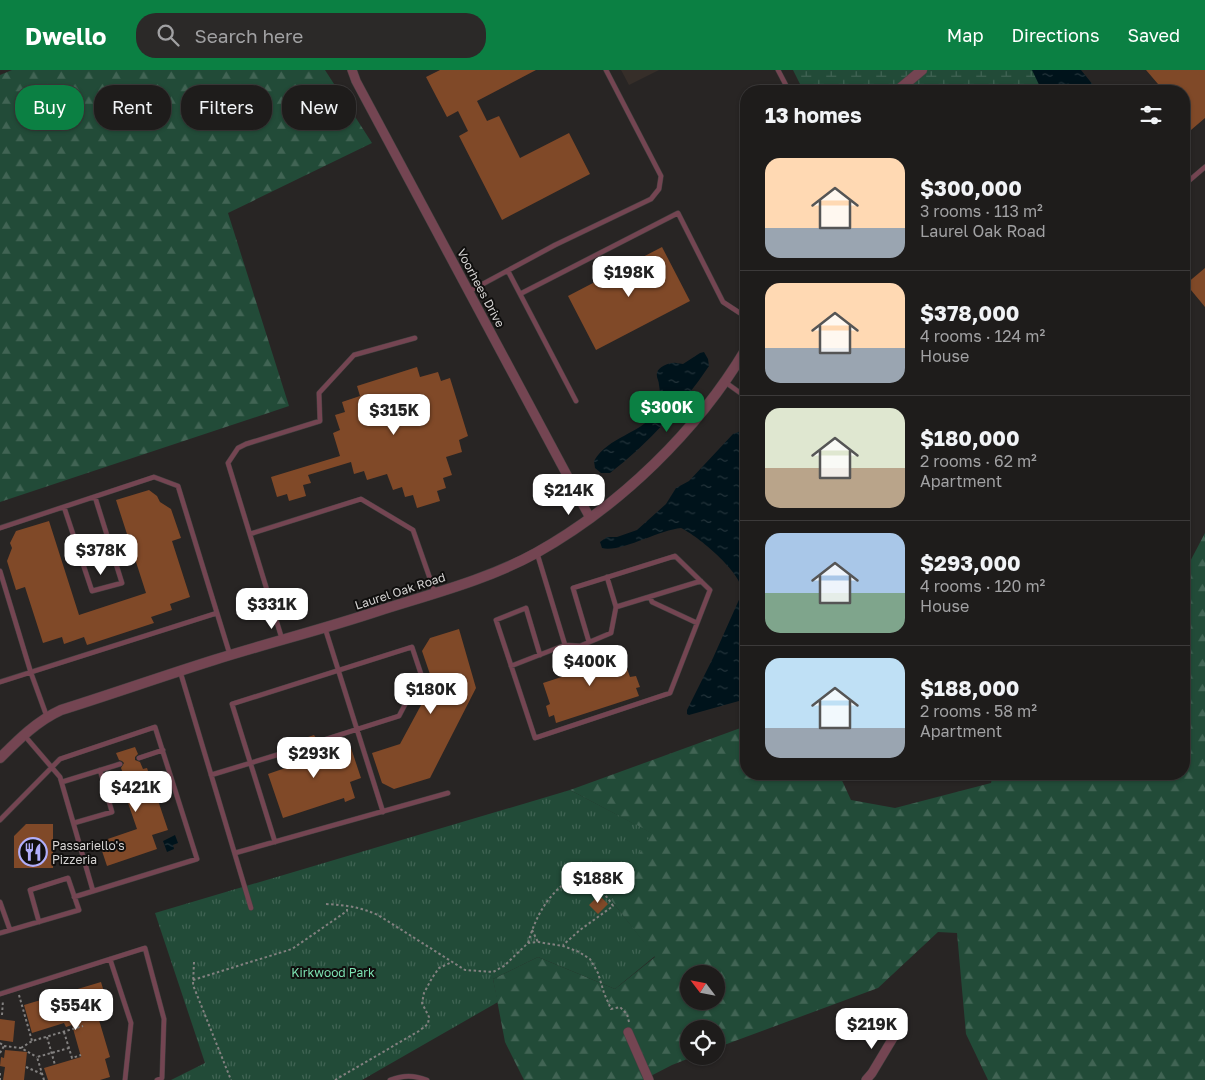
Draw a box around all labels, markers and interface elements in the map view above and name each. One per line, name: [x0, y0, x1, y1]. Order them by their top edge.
search box: [136, 13, 486, 58]
text: Dwello: [25, 21, 106, 50]
icon: search: [154, 21, 182, 49]
text: Search here: [194, 24, 303, 47]
text: Map: [947, 24, 983, 46]
text: Directions: [1011, 24, 1099, 46]
text: Saved: [1127, 24, 1180, 46]
chip: Buy: [15, 85, 84, 130]
chip: Rent: [94, 85, 171, 130]
chip: Filters: [181, 85, 272, 130]
chip: New: [282, 85, 356, 130]
icon: filters: [1137, 101, 1165, 129]
text: 13 homes: [765, 102, 862, 128]
text: $300,000: [920, 175, 1022, 201]
icon: home: [805, 178, 865, 238]
text: 3 rooms · 113 m²: [920, 201, 1043, 221]
text: Laurel Oak Road: [920, 221, 1046, 241]
street label: Voorhees Drive: [454, 246, 508, 330]
pin: $198K: [594, 256, 664, 298]
text: $198K: [604, 262, 654, 282]
text: $378,000: [920, 300, 1019, 326]
icon: home: [805, 303, 865, 363]
text: 4 rooms · 124 m²: [920, 326, 1045, 346]
text: House: [920, 346, 969, 366]
pin: $300K: [632, 390, 702, 433]
pin: $315K: [359, 394, 429, 436]
text: $300K: [641, 397, 693, 417]
text: $315K: [369, 400, 419, 420]
text: $180,000: [920, 425, 1020, 451]
icon: home: [805, 428, 865, 488]
text: 2 rooms · 62 m²: [920, 451, 1037, 471]
text: Apartment: [920, 471, 1002, 491]
pin: $214K: [534, 474, 604, 516]
text: $214K: [544, 480, 594, 500]
pin: $378K: [66, 534, 136, 576]
text: $378K: [75, 540, 127, 560]
text: $293,000: [920, 550, 1021, 576]
icon: home: [805, 553, 865, 613]
street label: Laurel Oak Road: [353, 569, 447, 613]
text: 4 rooms · 120 m²: [920, 576, 1045, 596]
pin: $331K: [237, 588, 307, 630]
text: $331K: [247, 594, 297, 614]
text: House: [920, 596, 969, 616]
pin: $400K: [555, 644, 625, 687]
text: $400K: [563, 651, 617, 671]
pin: $180K: [396, 672, 466, 715]
text: $188,000: [920, 675, 1019, 701]
icon: home: [805, 678, 865, 738]
text: $180K: [405, 679, 457, 699]
text: 2 rooms · 58 m²: [920, 701, 1037, 721]
text: Apartment: [920, 721, 1002, 741]
pin: $293K: [279, 736, 349, 779]
text: $293K: [288, 743, 340, 763]
pin: $421K: [101, 770, 171, 813]
text: $421K: [111, 777, 161, 797]
restaurant icon: Passariello's Pizzeria: [18, 837, 48, 867]
place label: Passariello's Pizzeria: [52, 838, 125, 867]
pin: $188K: [563, 862, 633, 904]
text: $188K: [572, 868, 624, 888]
park label: Kirkwood Park: [291, 965, 375, 980]
north arrow: [680, 965, 725, 1010]
map controls: [680, 965, 725, 1065]
pin: $554K: [41, 988, 111, 1031]
text: $554K: [50, 995, 102, 1015]
pin: $219K: [837, 1008, 907, 1050]
text: $219K: [847, 1014, 897, 1034]
button: locate: [680, 1020, 725, 1065]

